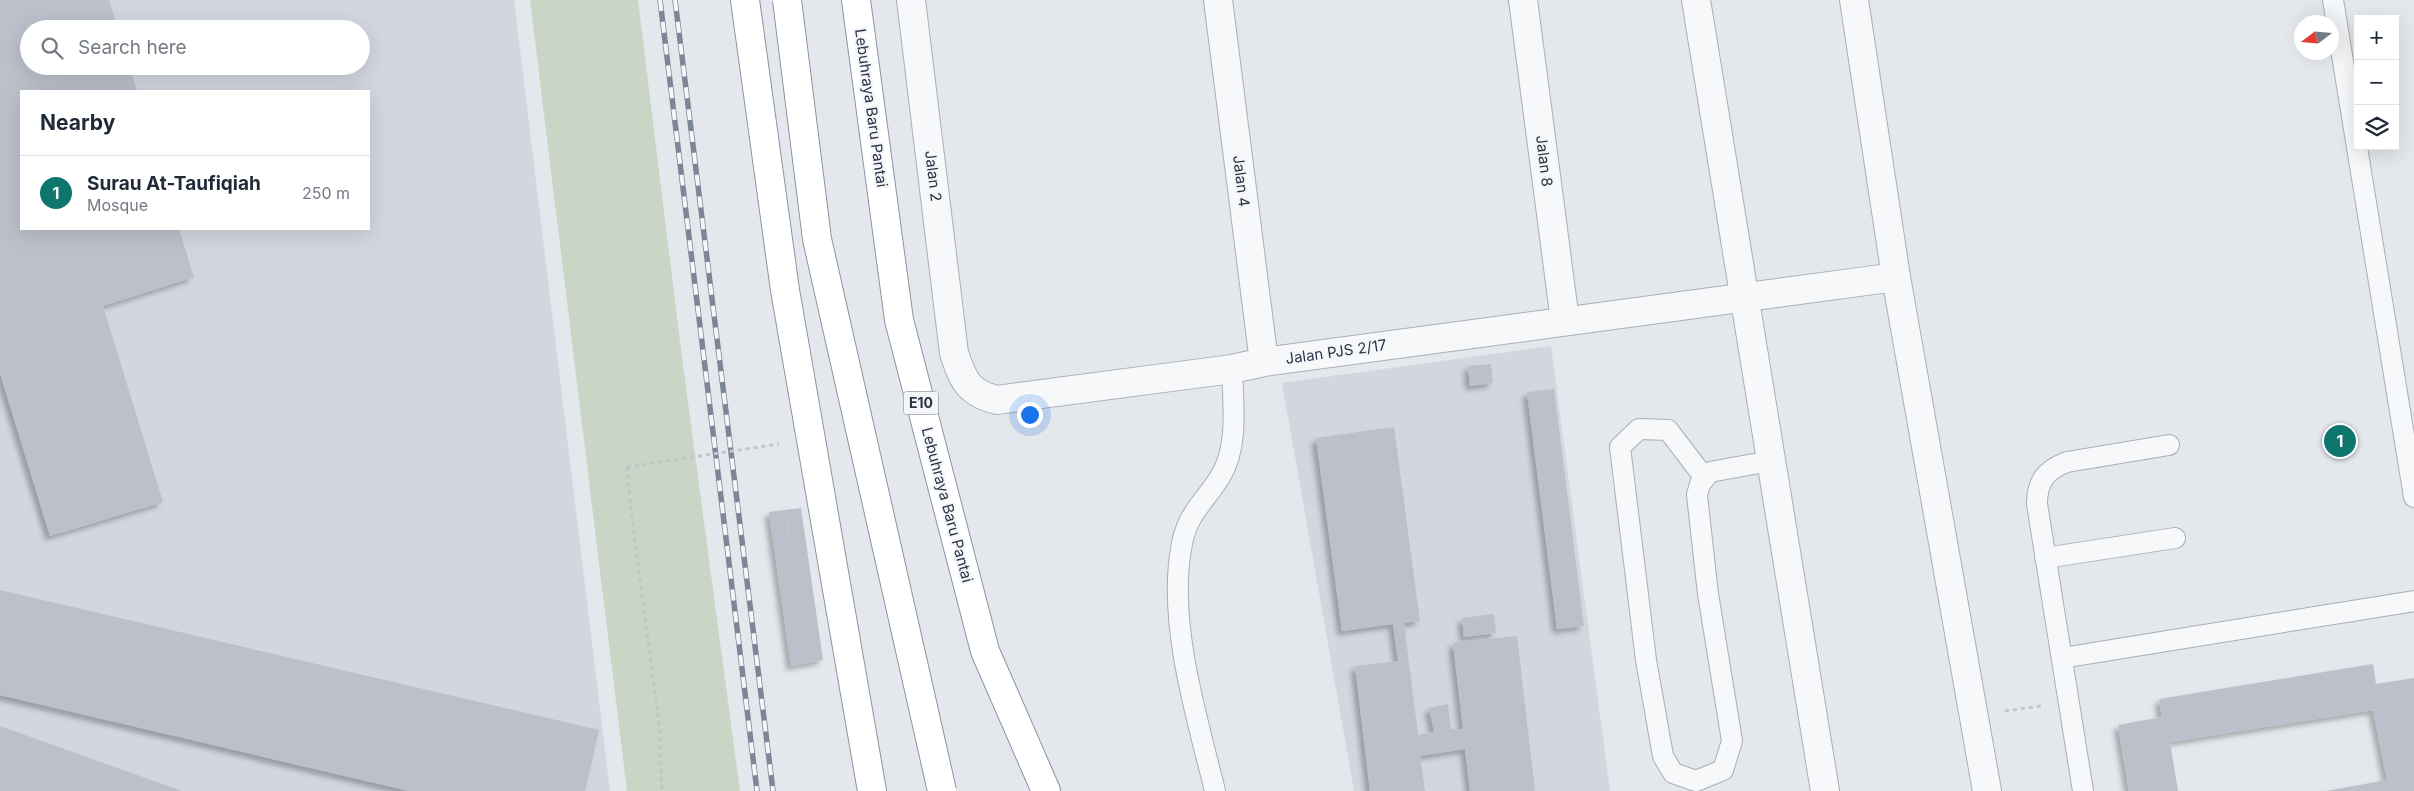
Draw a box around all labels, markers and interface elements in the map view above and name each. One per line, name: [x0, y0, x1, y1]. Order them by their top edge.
north arrow: [2294, 15, 2339, 60]
map controls: [2354, 15, 2399, 150]
button: +: [2354, 15, 2399, 60]
search box: [20, 20, 370, 75]
street label: Lebuhraya Baru Pantai: [851, 27, 892, 188]
icon: search: [38, 34, 66, 62]
text: Search here: [78, 36, 187, 59]
button: −: [2354, 60, 2399, 105]
button: layers: [2354, 105, 2399, 150]
text: Nearby: [40, 110, 115, 135]
street label: Jalan 8: [1532, 134, 1557, 188]
street label: Jalan 2: [921, 149, 946, 203]
street label: Jalan 4: [1229, 154, 1254, 208]
text: Surau At-Taufiqiah: [87, 172, 261, 195]
text: 1: [53, 183, 59, 203]
text: 250 m: [302, 183, 350, 203]
text: Mosque: [87, 195, 148, 215]
street label: Jalan PJS 2/17: [1284, 335, 1388, 368]
road number: E10: [904, 392, 938, 414]
your location: [1017, 402, 1043, 428]
pin: 1: [2324, 422, 2356, 460]
street label: Lebuhraya Baru Pantai: [918, 425, 977, 585]

